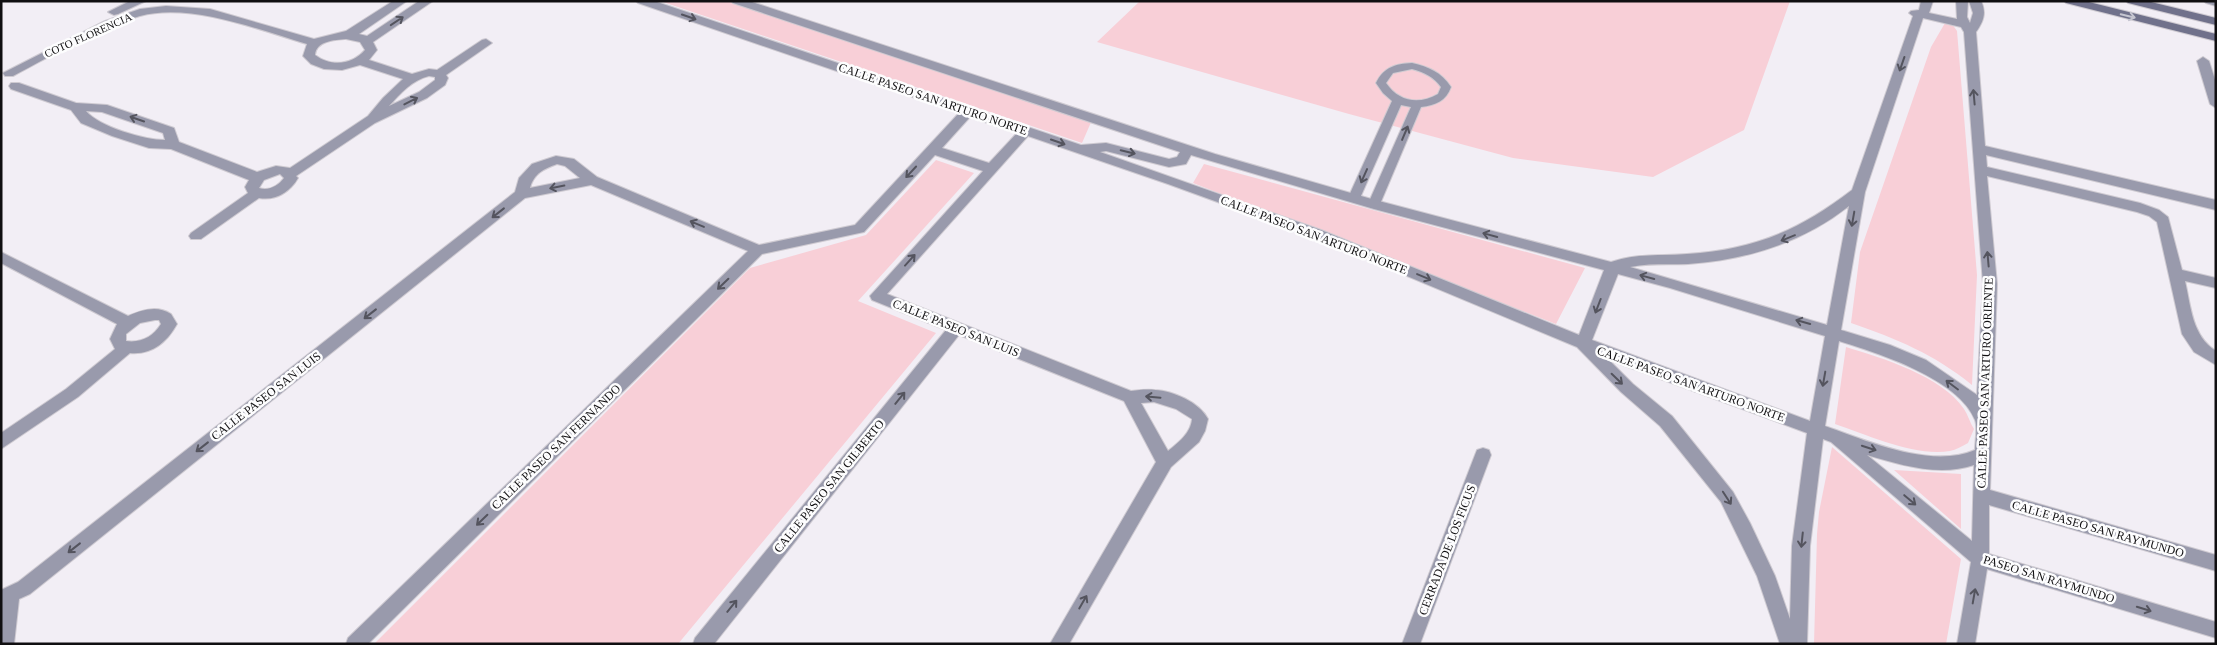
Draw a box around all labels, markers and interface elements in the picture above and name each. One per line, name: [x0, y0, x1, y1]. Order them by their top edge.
street label: COTO FLORENCIA: [43, 10, 134, 60]
one-way arrow: [2119, 11, 2135, 21]
one-way arrow: [680, 13, 696, 22]
one-way arrow: [390, 16, 404, 26]
one-way arrow: [1896, 56, 1906, 72]
street label: CALLE PASEO SAN ARTURO NORTE: [837, 60, 1029, 138]
one-way arrow: [1969, 89, 1978, 105]
one-way arrow: [403, 96, 418, 105]
one-way arrow: [129, 113, 145, 123]
one-way arrow: [1400, 126, 1410, 141]
one-way arrow: [1050, 137, 1066, 147]
one-way arrow: [1119, 148, 1135, 157]
one-way arrow: [905, 166, 917, 179]
one-way arrow: [1359, 168, 1368, 183]
one-way arrow: [549, 183, 565, 193]
street label: CALLE PASEO SAN ARTURO NORTE: [1219, 193, 1409, 277]
one-way arrow: [492, 208, 505, 219]
one-way arrow: [1847, 211, 1857, 227]
one-way arrow: [689, 219, 704, 228]
one-way arrow: [1483, 229, 1499, 239]
one-way arrow: [1781, 233, 1796, 243]
one-way arrow: [1983, 251, 1993, 267]
one-way arrow: [904, 253, 916, 266]
one-way arrow: [1640, 271, 1656, 281]
one-way arrow: [1416, 273, 1431, 283]
street label: CALLE PASEO SAN ARTURO ORIENTE: [1974, 277, 1996, 489]
one-way arrow: [717, 278, 729, 290]
street label: CALLE PASEO SAN LUIS: [891, 296, 1021, 360]
one-way arrow: [1593, 297, 1602, 313]
one-way arrow: [363, 309, 377, 319]
one-way arrow: [1796, 317, 1812, 327]
street label: CALLE PASEO SAN ARTURO NORTE: [1595, 343, 1787, 425]
street label: CALLE PASEO SAN LUIS: [208, 349, 324, 443]
one-way arrow: [1819, 371, 1829, 387]
one-way arrow: [1611, 373, 1624, 385]
one-way arrow: [1945, 380, 1959, 390]
street label: CALLE PASEO SAN FERNANDO: [489, 381, 624, 512]
one-way arrow: [895, 392, 906, 405]
one-way arrow: [1146, 393, 1162, 402]
street label: CALLE PASEO SAN GILBERTO: [771, 416, 887, 555]
one-way arrow: [195, 442, 208, 453]
one-way arrow: [1861, 444, 1877, 454]
street label: CERRADA DE LOS FICUS: [1416, 483, 1478, 617]
one-way arrow: [1721, 491, 1732, 505]
one-way arrow: [1903, 495, 1916, 506]
street label: CALLE PASEO SAN RAYMUNDO: [2010, 498, 2186, 560]
one-way arrow: [475, 514, 488, 526]
one-way arrow: [1797, 532, 1807, 548]
one-way arrow: [67, 543, 81, 553]
street label: PASEO SAN RAYMUNDO: [1982, 552, 2117, 606]
one-way arrow: [1970, 588, 1980, 604]
one-way arrow: [1079, 595, 1089, 609]
one-way arrow: [727, 600, 738, 613]
one-way arrow: [2136, 604, 2152, 614]

